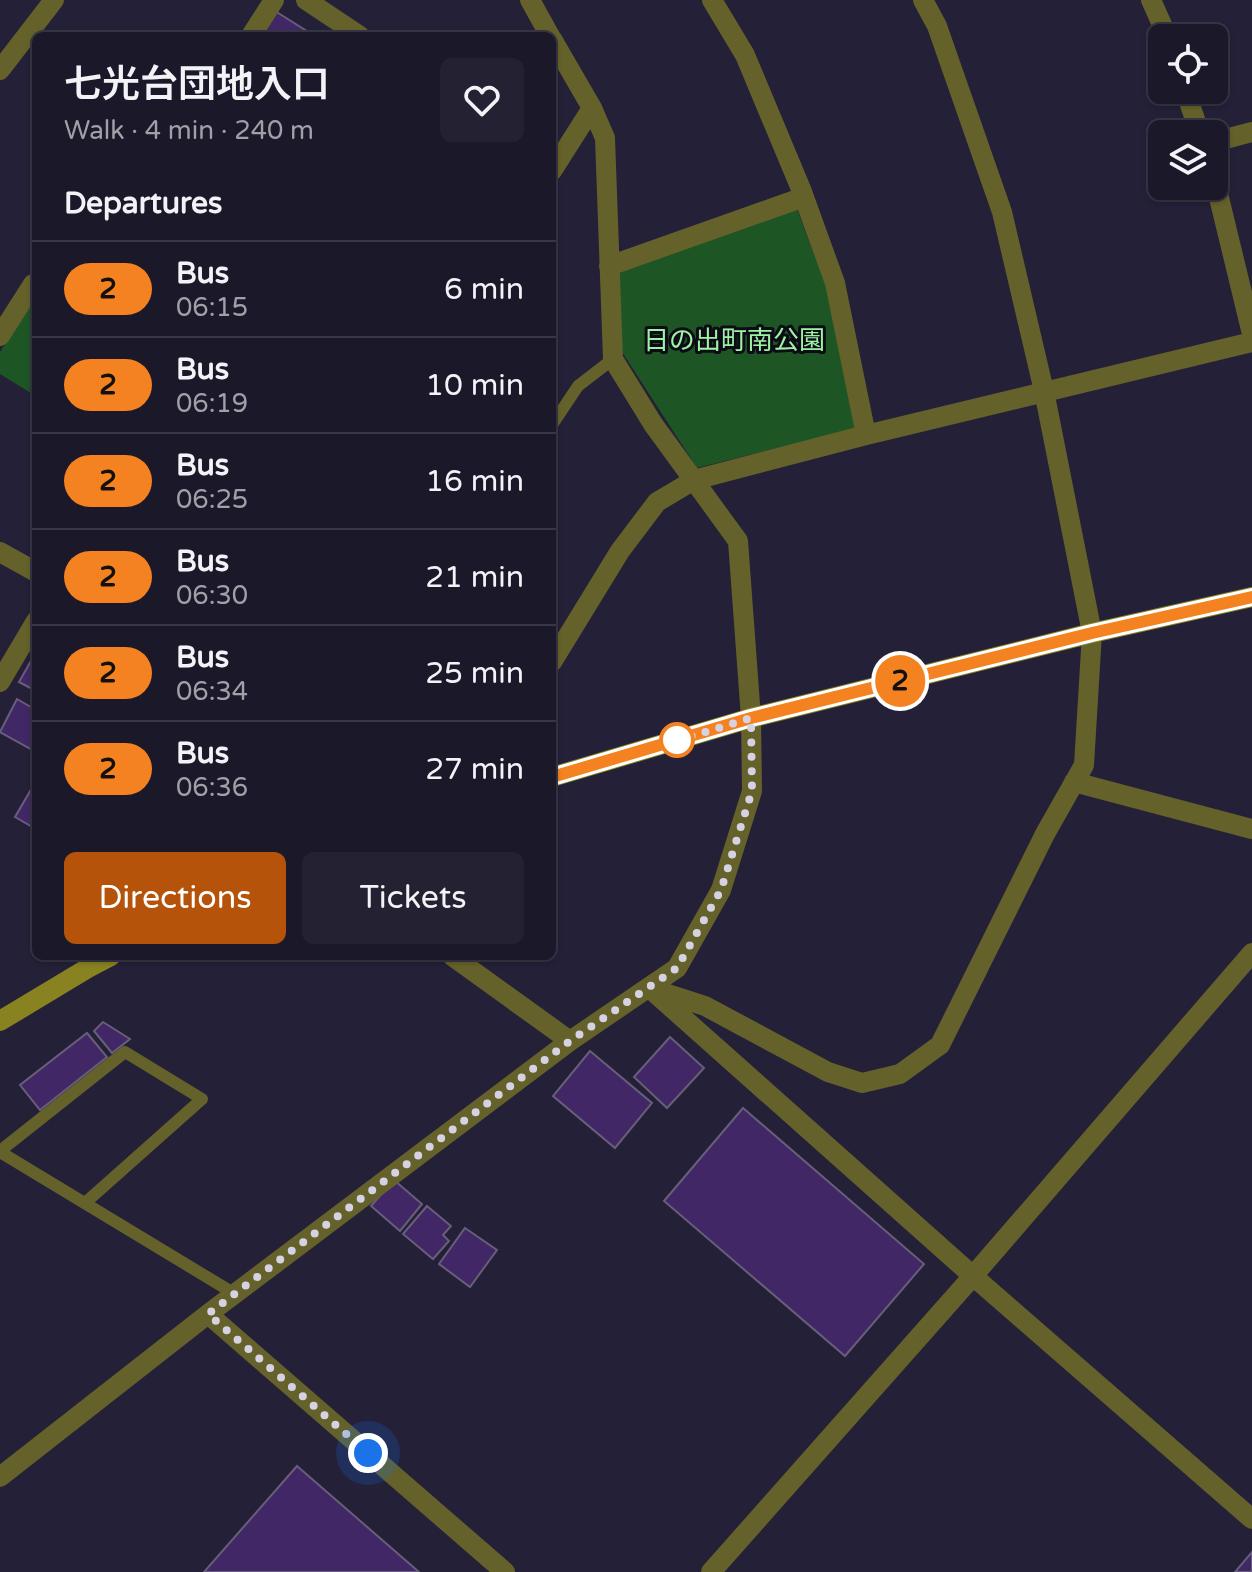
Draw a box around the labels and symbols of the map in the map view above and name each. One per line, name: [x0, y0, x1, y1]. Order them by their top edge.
park label: 日の出町南公園: [643, 325, 825, 356]
line badge: 2: [874, 655, 926, 707]
unlabelled marker: [660, 723, 694, 757]
your location: [348, 1433, 388, 1473]

